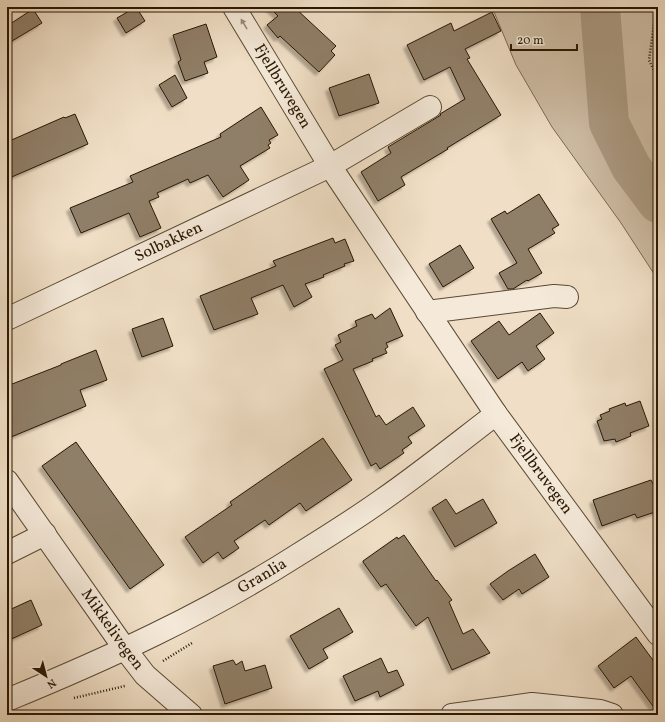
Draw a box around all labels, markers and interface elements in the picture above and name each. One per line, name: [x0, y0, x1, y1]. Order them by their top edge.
one-way arrow: [241, 18, 248, 30]
scale bar: [511, 26, 577, 52]
text: 20 m: [517, 33, 544, 49]
street label: Fjellbruvegen: [248, 40, 316, 133]
street label: Solbakken: [131, 217, 207, 268]
street label: Fjellbruvegen: [503, 429, 577, 519]
street label: Granlia: [234, 553, 291, 600]
street label: Mikkelivegen: [75, 585, 149, 675]
north arrow: [26, 656, 66, 696]
text: N: [43, 674, 59, 691]

